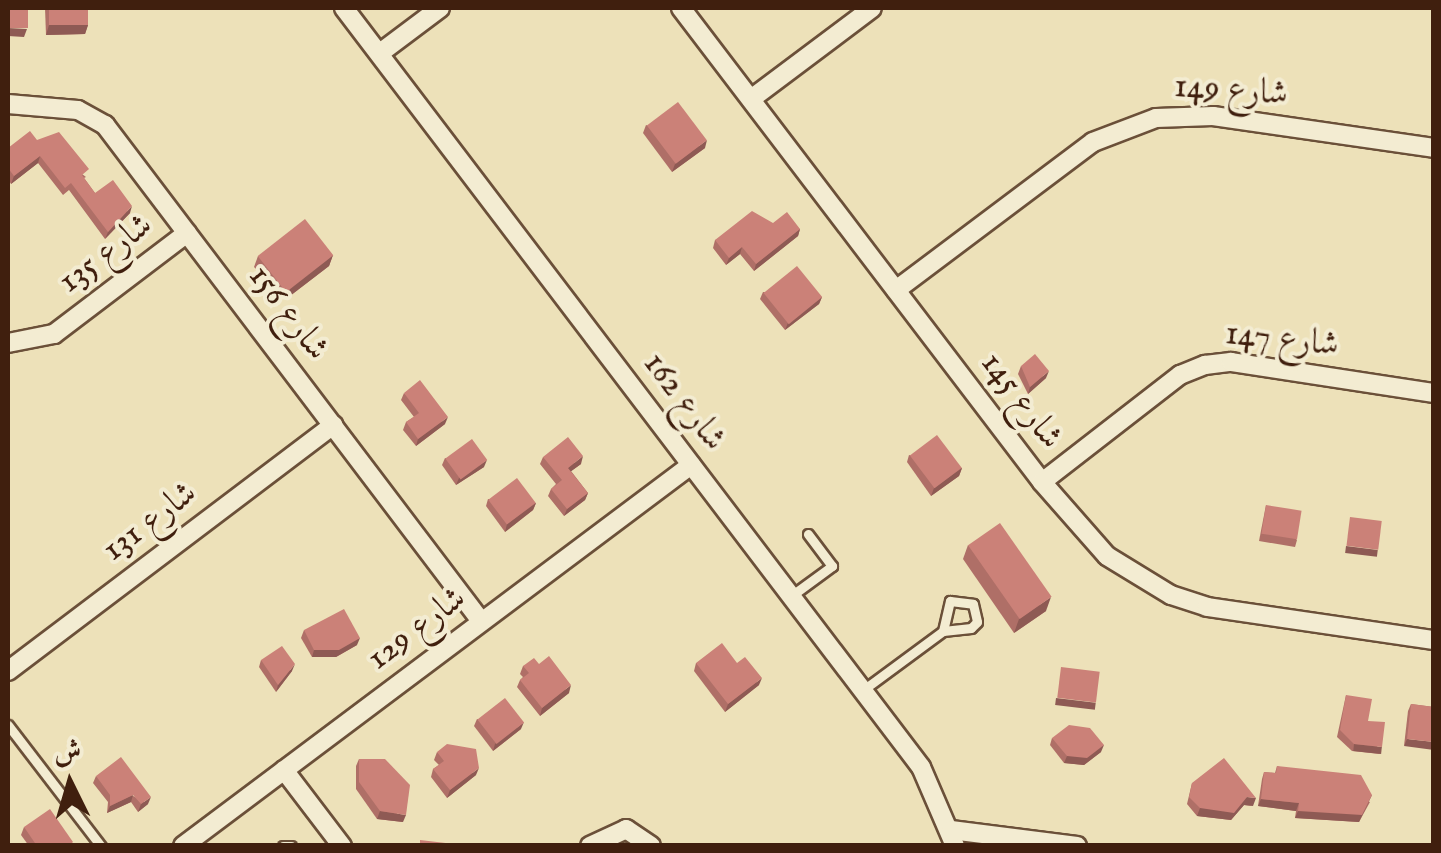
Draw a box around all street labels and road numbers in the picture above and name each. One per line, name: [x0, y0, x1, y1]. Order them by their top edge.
street label: شارع 149: [1173, 66, 1289, 116]
street label: شارع 135: [51, 205, 161, 303]
street label: شارع 156: [238, 257, 338, 369]
street label: شارع 147: [1223, 313, 1341, 367]
street label: شارع 162: [633, 344, 735, 460]
street label: شارع 145: [971, 344, 1071, 458]
street label: شارع 131: [94, 473, 206, 571]
street label: شارع 129: [359, 578, 475, 680]

